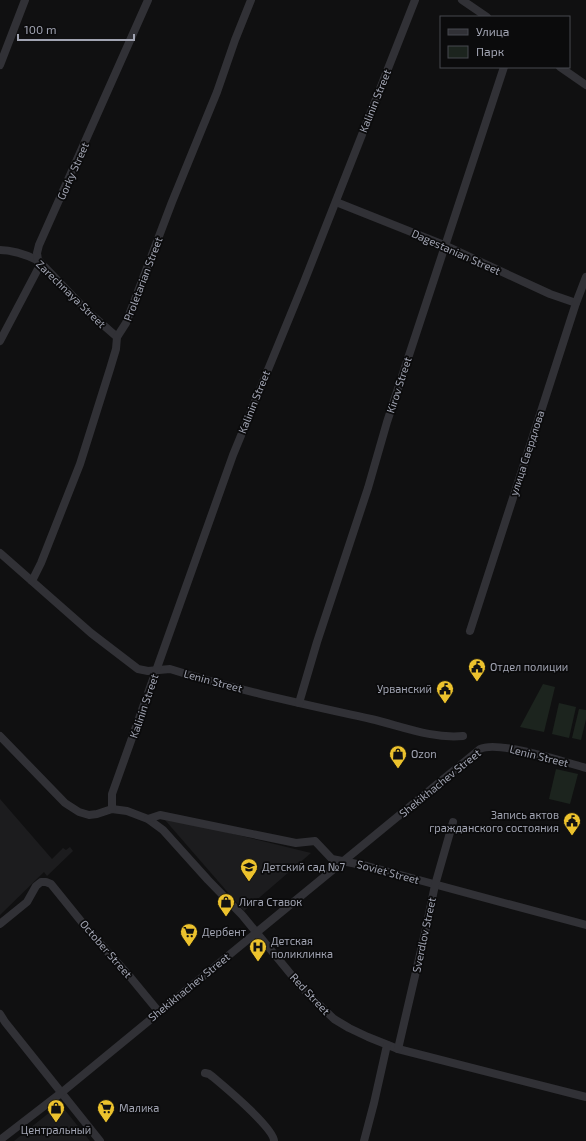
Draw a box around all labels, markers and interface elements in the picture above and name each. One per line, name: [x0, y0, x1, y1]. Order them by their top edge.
scale bar: [18, 16, 134, 42]
legend: [440, 16, 570, 68]
text: 100 m: [24, 22, 56, 36]
text: Улица: [476, 24, 509, 38]
text: Парк: [476, 44, 505, 58]
street label: Kalinin Street: [356, 67, 393, 134]
street label: Gorky Street: [54, 140, 91, 202]
street label: Dagestanian Street: [410, 226, 503, 277]
street label: Proletarian Street: [121, 235, 165, 323]
street label: Zarechnaya Street: [34, 257, 109, 330]
street label: Kirov Street: [383, 355, 414, 415]
street label: Kalinin Street: [235, 368, 272, 435]
street label: улица Свердлова: [507, 409, 547, 497]
public building icon: Отдел полиции: [467, 657, 487, 682]
place label: Отдел полиции: [490, 660, 568, 673]
street label: Lenin Street: [182, 666, 244, 695]
street label: Kalinin Street: [126, 672, 161, 740]
public building icon: Урванский: [435, 679, 455, 704]
place label: Урванский: [377, 682, 432, 695]
street label: Lenin Street: [508, 742, 570, 769]
shop icon: Ozon: [388, 744, 408, 769]
street label: Shekikhachev Street: [396, 746, 483, 819]
place label: Ozon: [411, 747, 437, 760]
place label: Запись актов гражданского состояния: [429, 808, 559, 834]
public building icon: Запись актов гражданского состояния: [562, 811, 582, 836]
school or university icon: Детский сад №7: [239, 857, 259, 882]
street label: Soviet Street: [356, 857, 421, 886]
place label: Детский сад №7: [262, 860, 345, 873]
shop icon: Лига Ставок: [216, 892, 236, 917]
place label: Лига Ставок: [239, 895, 302, 908]
street label: Sverdlov Street: [409, 896, 438, 974]
street label: October Street: [78, 917, 135, 980]
supermarket icon: Дербент: [179, 922, 199, 947]
place label: Дербент: [202, 925, 247, 938]
place label: Детская поликлинка: [271, 934, 333, 960]
hospital icon: Детская поликлинка: [248, 937, 268, 962]
street label: Shekikhachev Street: [145, 950, 232, 1023]
street label: Red Street: [288, 970, 333, 1017]
shop icon: Центральный: [46, 1098, 66, 1123]
supermarket icon: Малика: [96, 1098, 116, 1123]
place label: Малика: [119, 1101, 159, 1114]
place label: Центральный: [21, 1123, 91, 1136]

